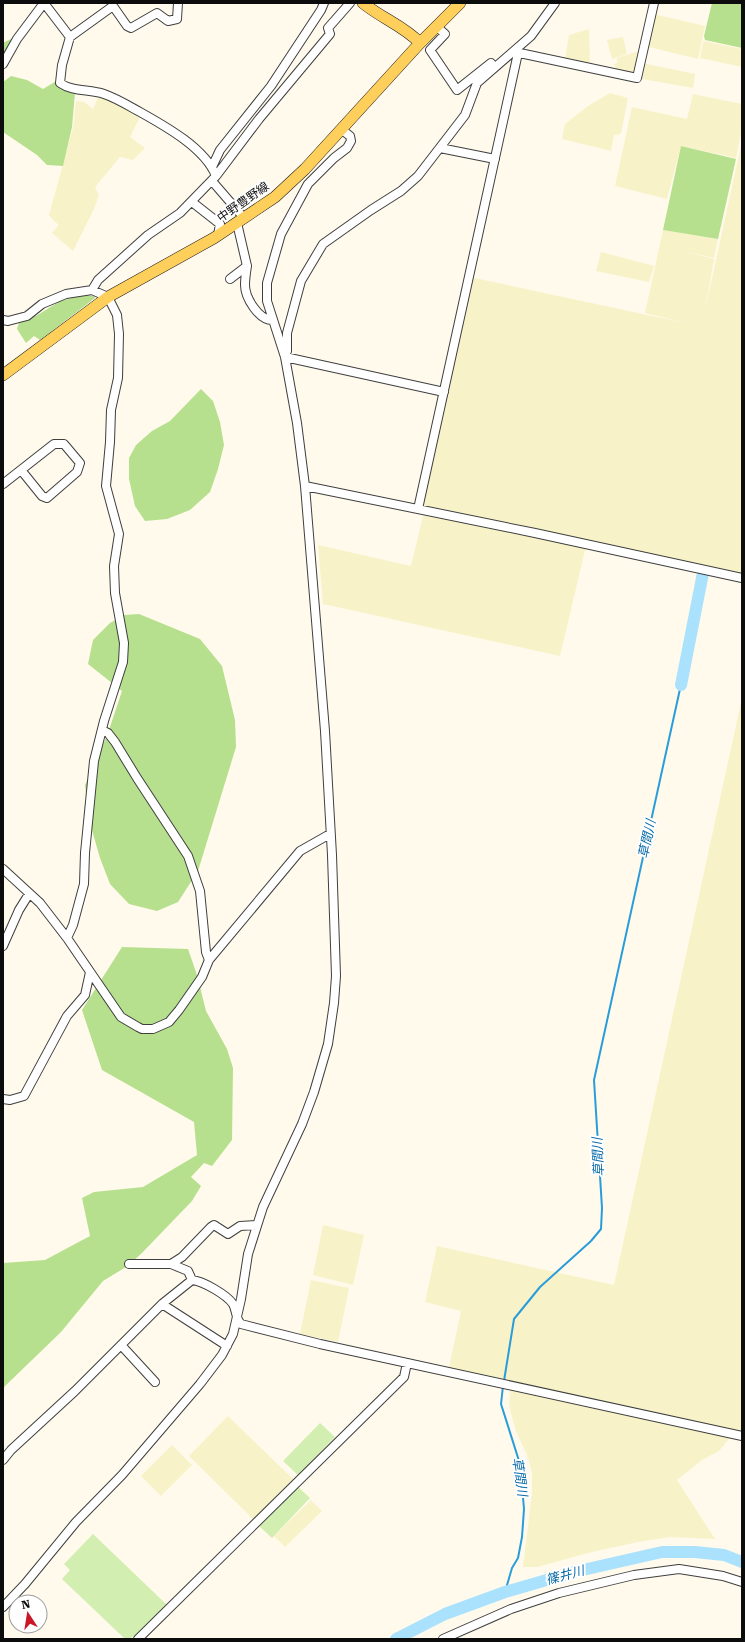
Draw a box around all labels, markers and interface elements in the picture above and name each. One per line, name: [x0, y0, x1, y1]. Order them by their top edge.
street label: 中野豊野線: [214, 179, 272, 225]
water label: 草間川: [636, 816, 659, 860]
water label: 草間川: [589, 1135, 607, 1177]
water label: 草間川: [510, 1457, 530, 1499]
water label: 篠井川: [544, 1562, 588, 1587]
north arrow: [8, 1594, 48, 1634]
text: N: [21, 1597, 32, 1612]

